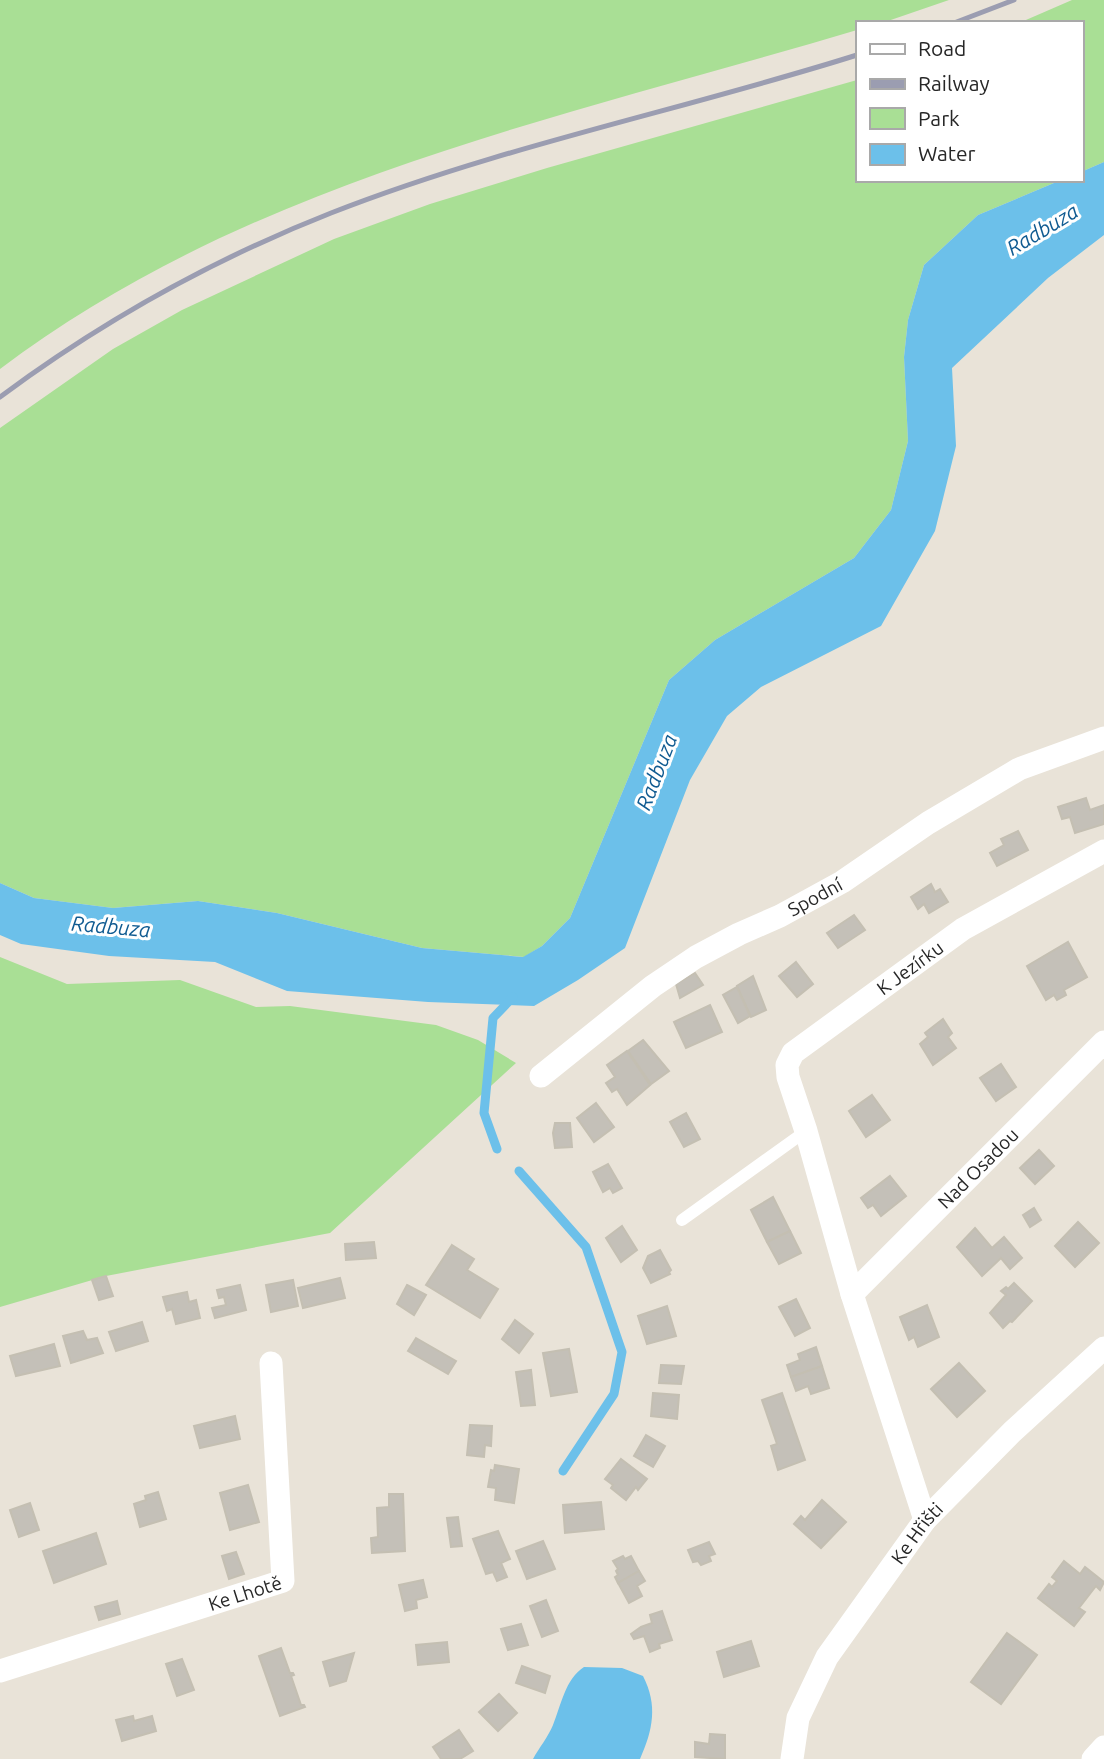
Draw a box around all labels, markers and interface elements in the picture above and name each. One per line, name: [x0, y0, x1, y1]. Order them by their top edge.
legend: [856, 21, 1083, 182]
text: Road: [918, 36, 966, 60]
text: Railway: [918, 71, 990, 95]
text: Park: [918, 106, 960, 130]
text: Water: [918, 141, 976, 165]
water label: Radbuza: [1002, 198, 1082, 260]
water label: Radbuza: [631, 731, 681, 813]
street label: Spodní: [784, 873, 846, 921]
water label: Radbuza: [71, 911, 151, 941]
street label: K Jezírku: [872, 936, 947, 999]
street label: Nad Osadou: [933, 1123, 1023, 1213]
street label: Ke Hřišti: [886, 1498, 947, 1568]
street label: Ke Lhotě: [205, 1571, 284, 1615]

